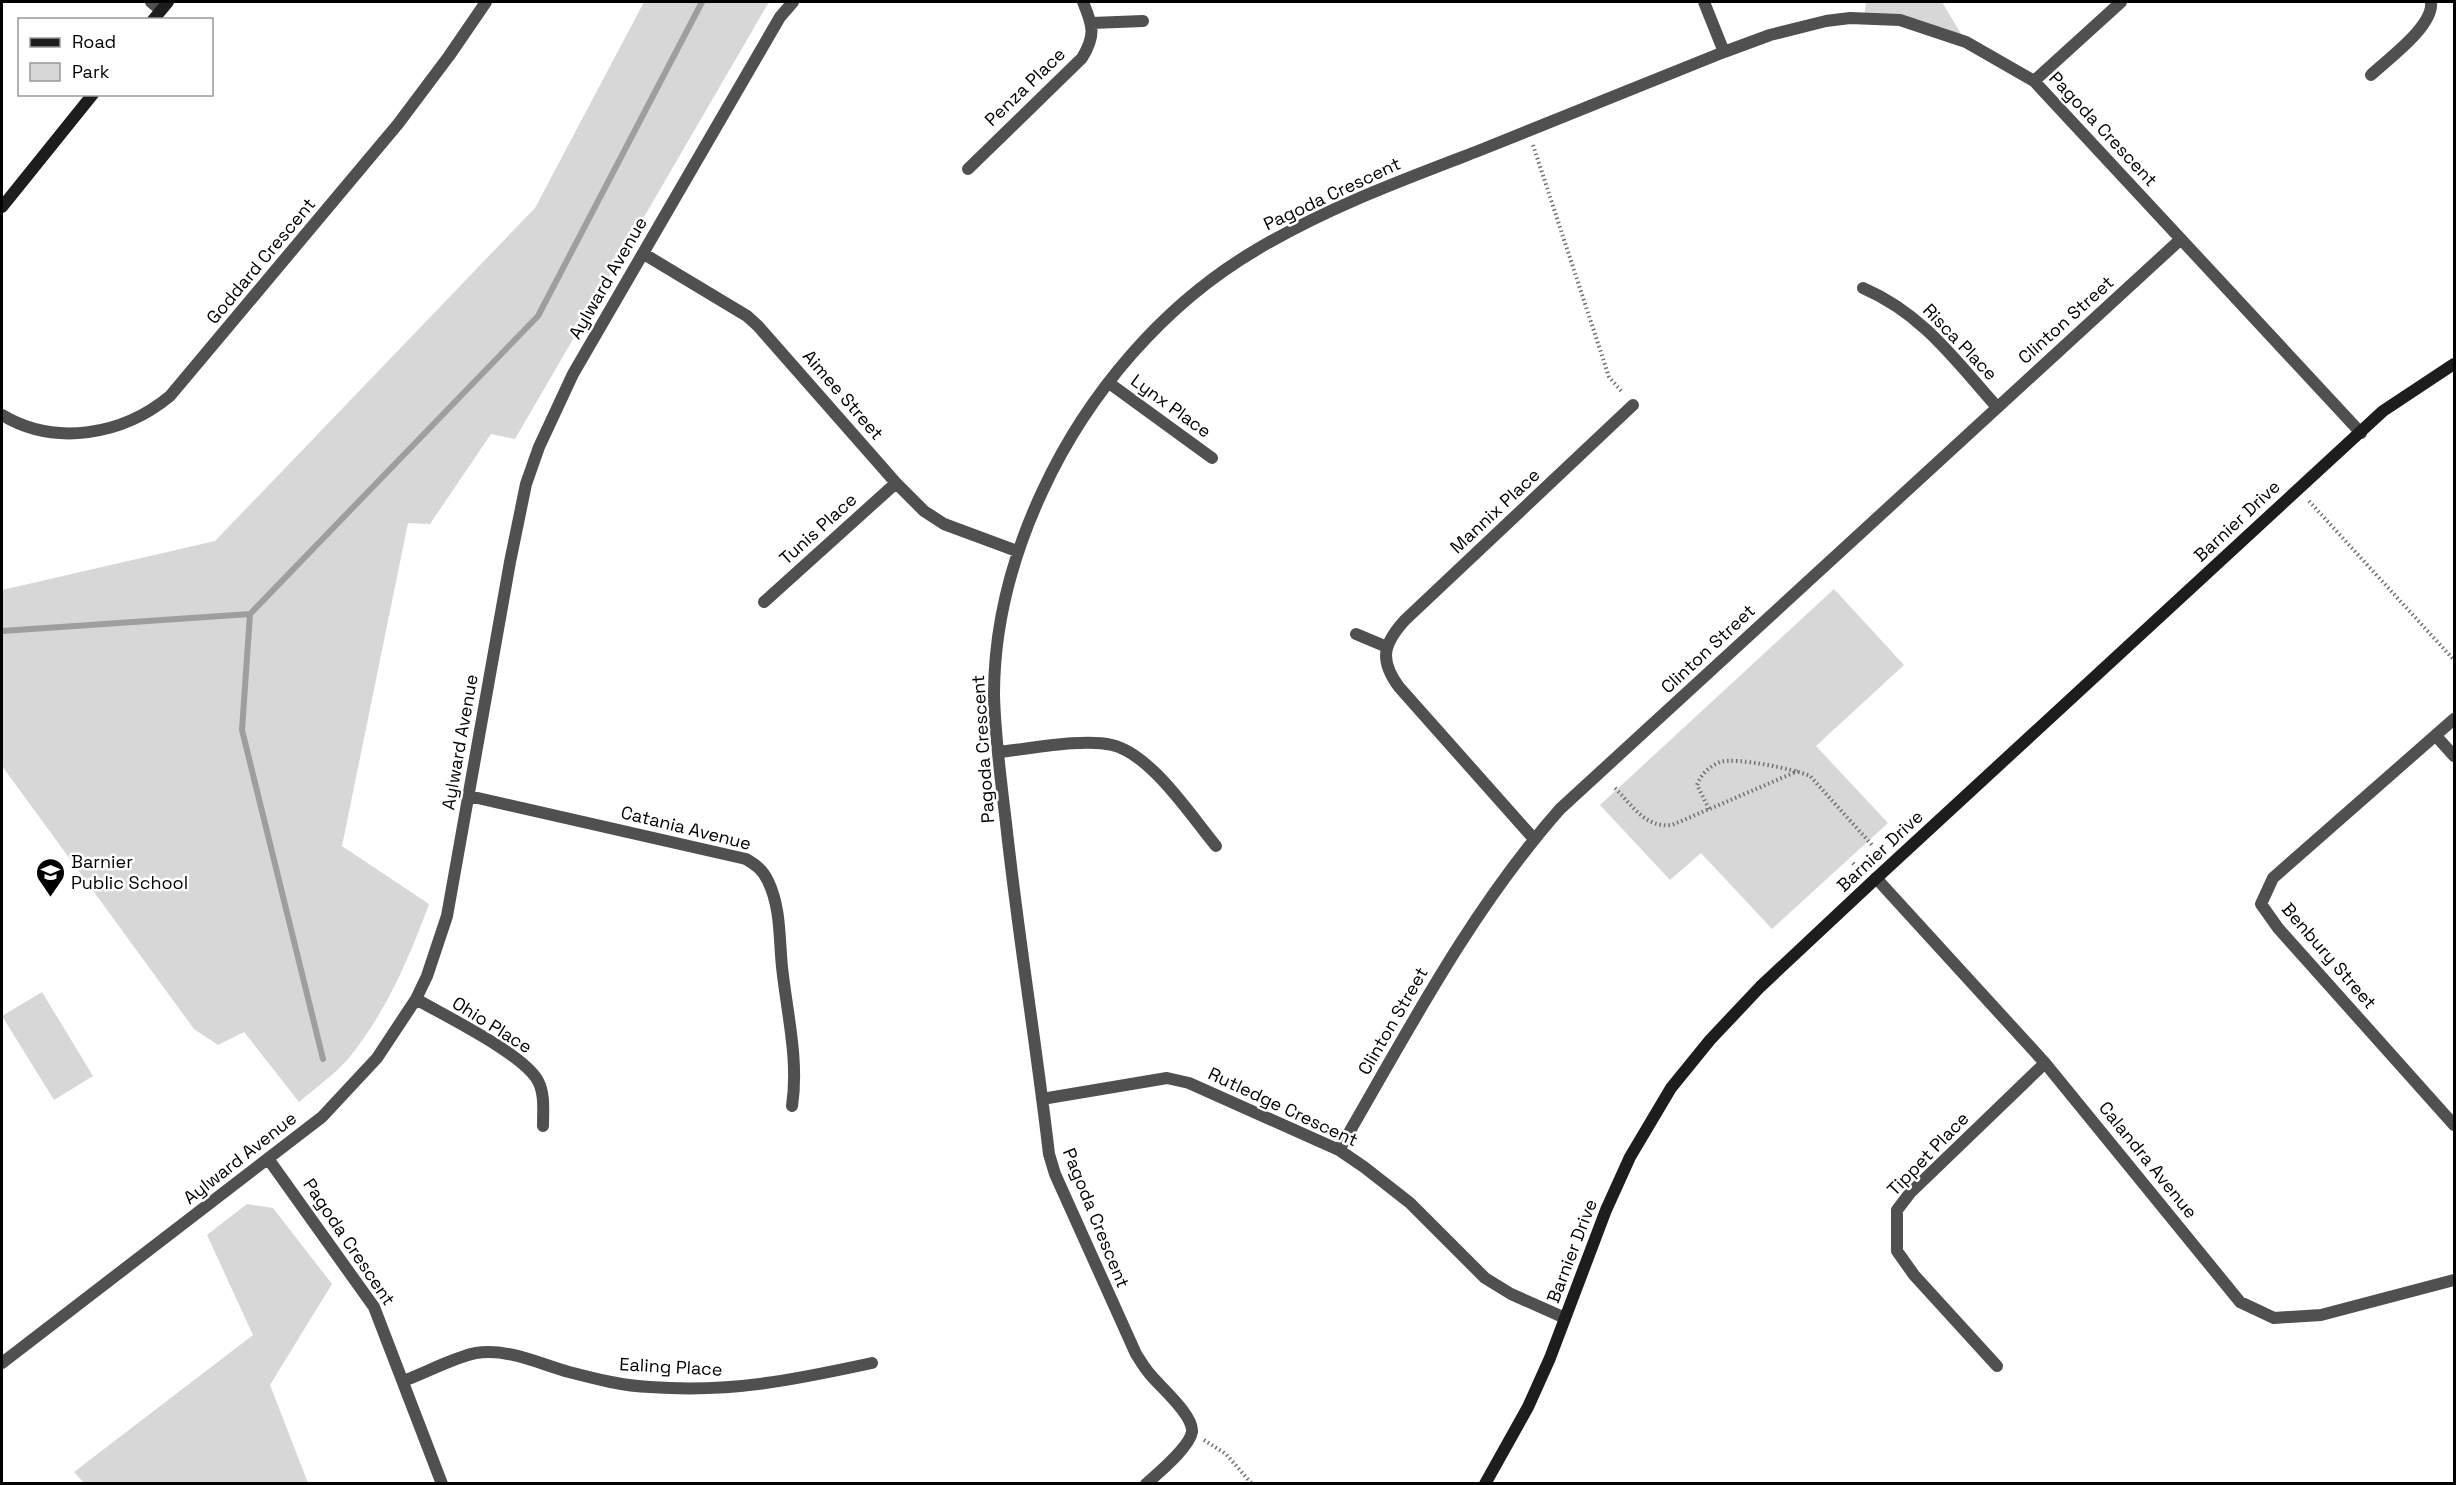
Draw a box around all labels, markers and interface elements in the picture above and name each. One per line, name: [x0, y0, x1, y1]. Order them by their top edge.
legend: [18, 18, 213, 96]
text: Road: [72, 30, 116, 53]
street label: Penza Place: [980, 42, 1070, 131]
text: Park: [72, 60, 110, 83]
street label: Pagoda Crescent: [2044, 66, 2162, 191]
street label: Pagoda Crescent: [1260, 152, 1404, 235]
street label: Goddard Crescent: [201, 193, 320, 329]
street label: Aylward Avenue: [563, 213, 652, 343]
street label: Clinton Street: [2013, 271, 2118, 369]
street label: Risca Place: [1918, 299, 2003, 385]
street label: Aimee Street: [798, 345, 889, 445]
street label: Lynx Place: [1127, 369, 1216, 442]
street label: Mannix Place: [1445, 463, 1544, 558]
street label: Barnier Drive: [2189, 475, 2285, 566]
street label: Tunis Place: [774, 488, 861, 569]
street label: Clinton Street: [1656, 599, 1760, 698]
street label: Aylward Avenue: [436, 672, 483, 812]
street label: Pagoda Crescent: [966, 674, 999, 824]
street label: Catania Avenue: [618, 800, 754, 855]
street label: Barnier Drive: [1832, 805, 1928, 896]
place label: Barnier Public School: [71, 850, 188, 894]
school or university icon: Barnier Public School: [34, 856, 66, 898]
street label: Benbury Street: [2277, 898, 2382, 1014]
street label: Clinton Street: [1352, 963, 1433, 1079]
street label: Ohio Place: [448, 991, 537, 1058]
street label: Rutledge Crescent: [1205, 1062, 1362, 1151]
street label: Calandra Avenue: [2094, 1096, 2203, 1223]
street label: Aylward Avenue: [178, 1106, 301, 1209]
street label: Tippet Place: [1882, 1107, 1973, 1200]
street label: Pagoda Crescent: [1058, 1145, 1135, 1291]
street label: Pagoda Crescent: [298, 1174, 400, 1310]
street label: Barnier Drive: [1541, 1196, 1602, 1306]
street label: Ealing Place: [619, 1352, 723, 1381]

